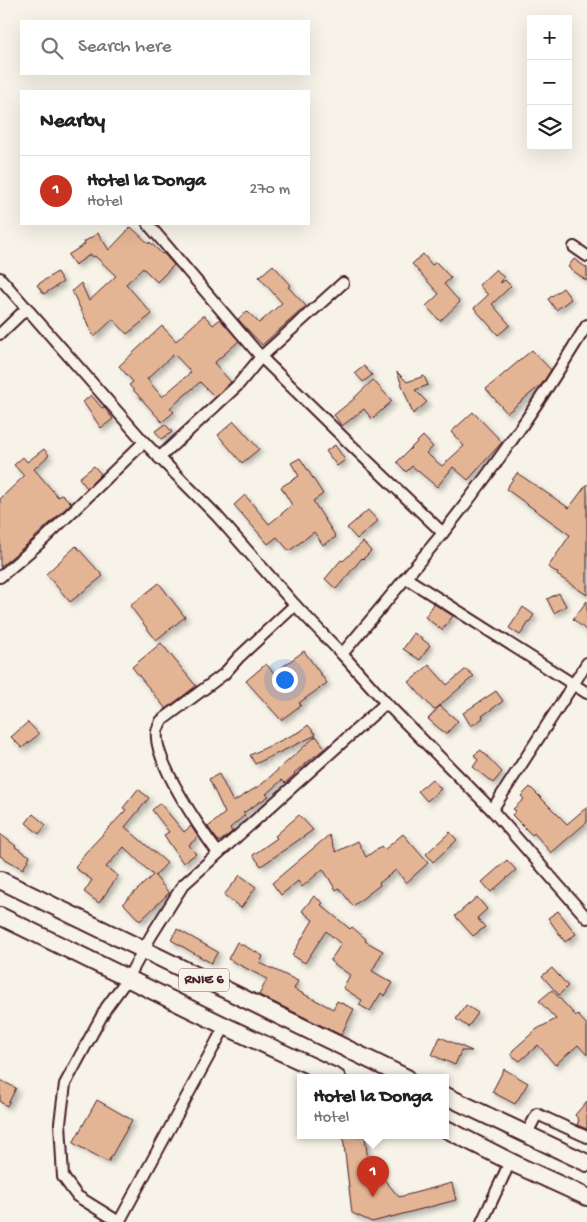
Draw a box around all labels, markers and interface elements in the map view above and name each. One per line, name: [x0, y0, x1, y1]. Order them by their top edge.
map controls: [527, 15, 572, 150]
button: +: [527, 15, 572, 60]
search box: [20, 20, 310, 75]
icon: search: [38, 34, 66, 62]
text: Search here: [78, 36, 172, 59]
button: −: [527, 60, 572, 105]
button: layers: [527, 105, 572, 150]
text: Nearby: [40, 110, 105, 135]
text: Hotel la Donga: [87, 170, 206, 193]
text: 1: [53, 181, 59, 200]
text: 270 m: [250, 181, 290, 200]
text: Hotel: [87, 193, 123, 212]
your location: [272, 667, 298, 693]
road number: RNIE 6: [179, 968, 229, 992]
popup: [297, 1074, 449, 1139]
text: Hotel la Donga: [314, 1086, 432, 1109]
text: Hotel: [314, 1109, 349, 1128]
pin: 1: [357, 1156, 389, 1197]

